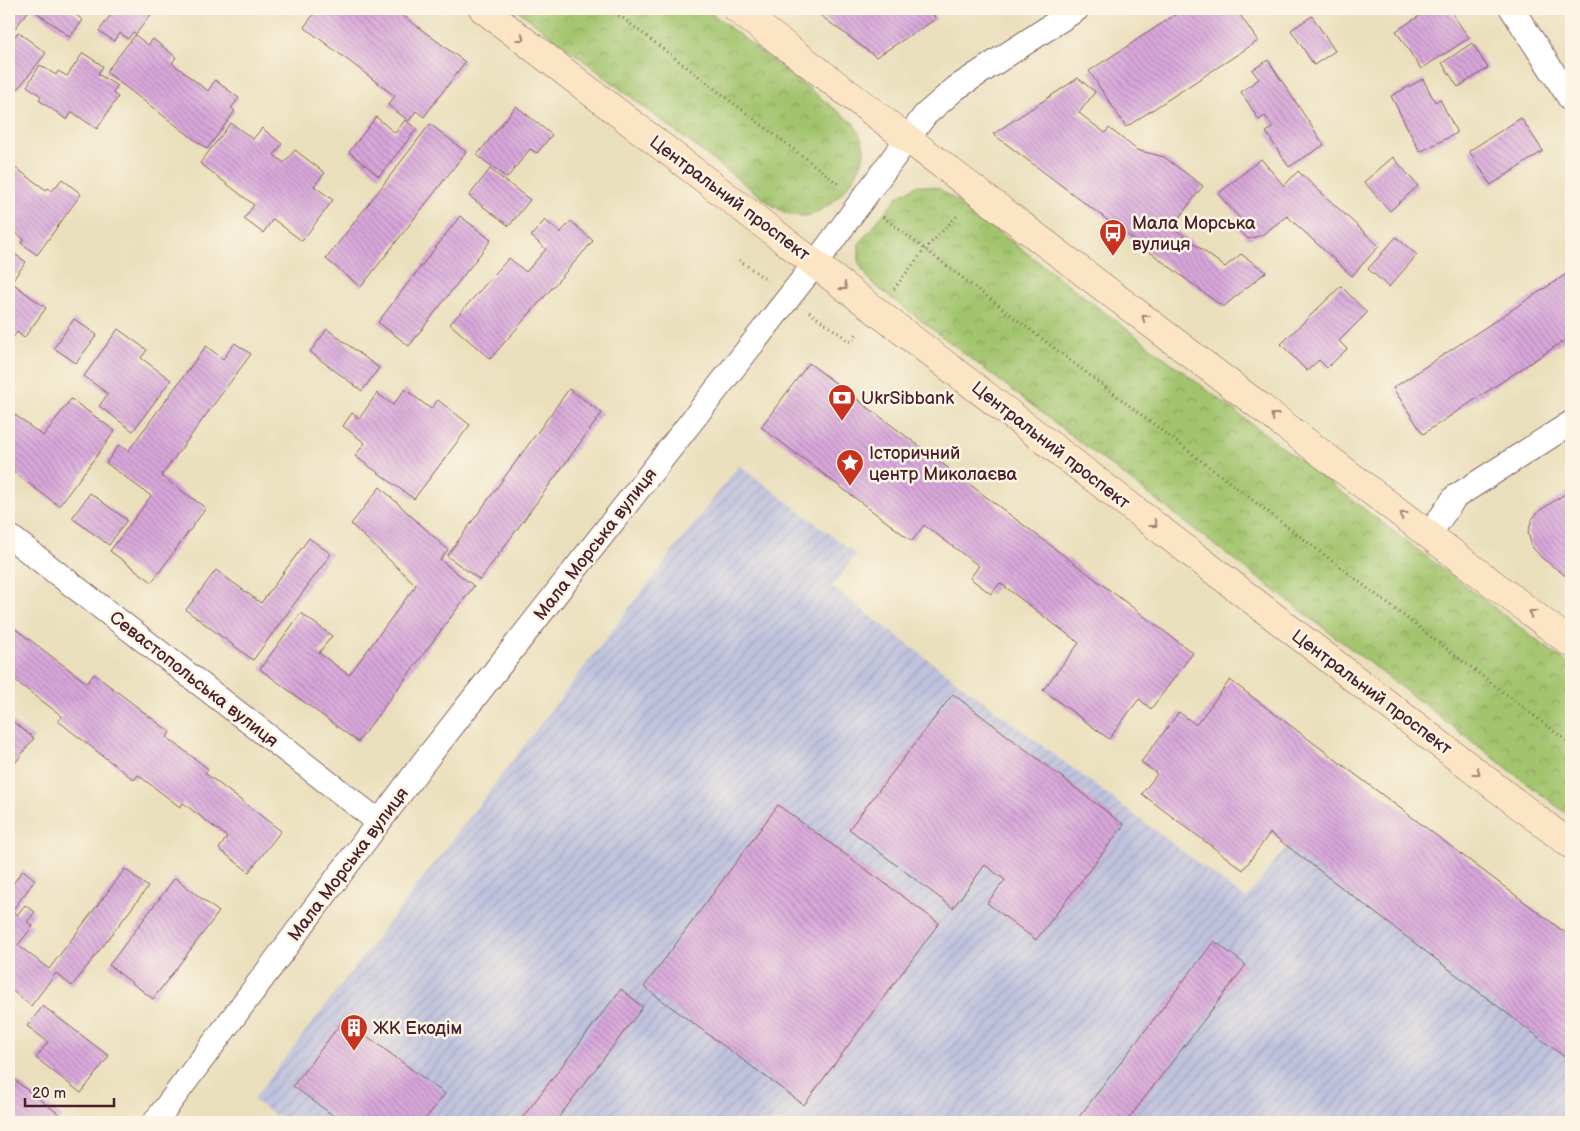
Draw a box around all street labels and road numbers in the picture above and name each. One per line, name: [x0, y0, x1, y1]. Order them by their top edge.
street label: Центральний проспект: [646, 131, 814, 266]
street label: Центральний проспект: [967, 377, 1134, 514]
street label: Мала Морська вулиця: [530, 464, 661, 624]
street label: Севастопольська вулиця: [105, 607, 282, 752]
street label: Центральний проспект: [1288, 625, 1456, 760]
street label: Мала Морська вулиця: [284, 783, 413, 945]

